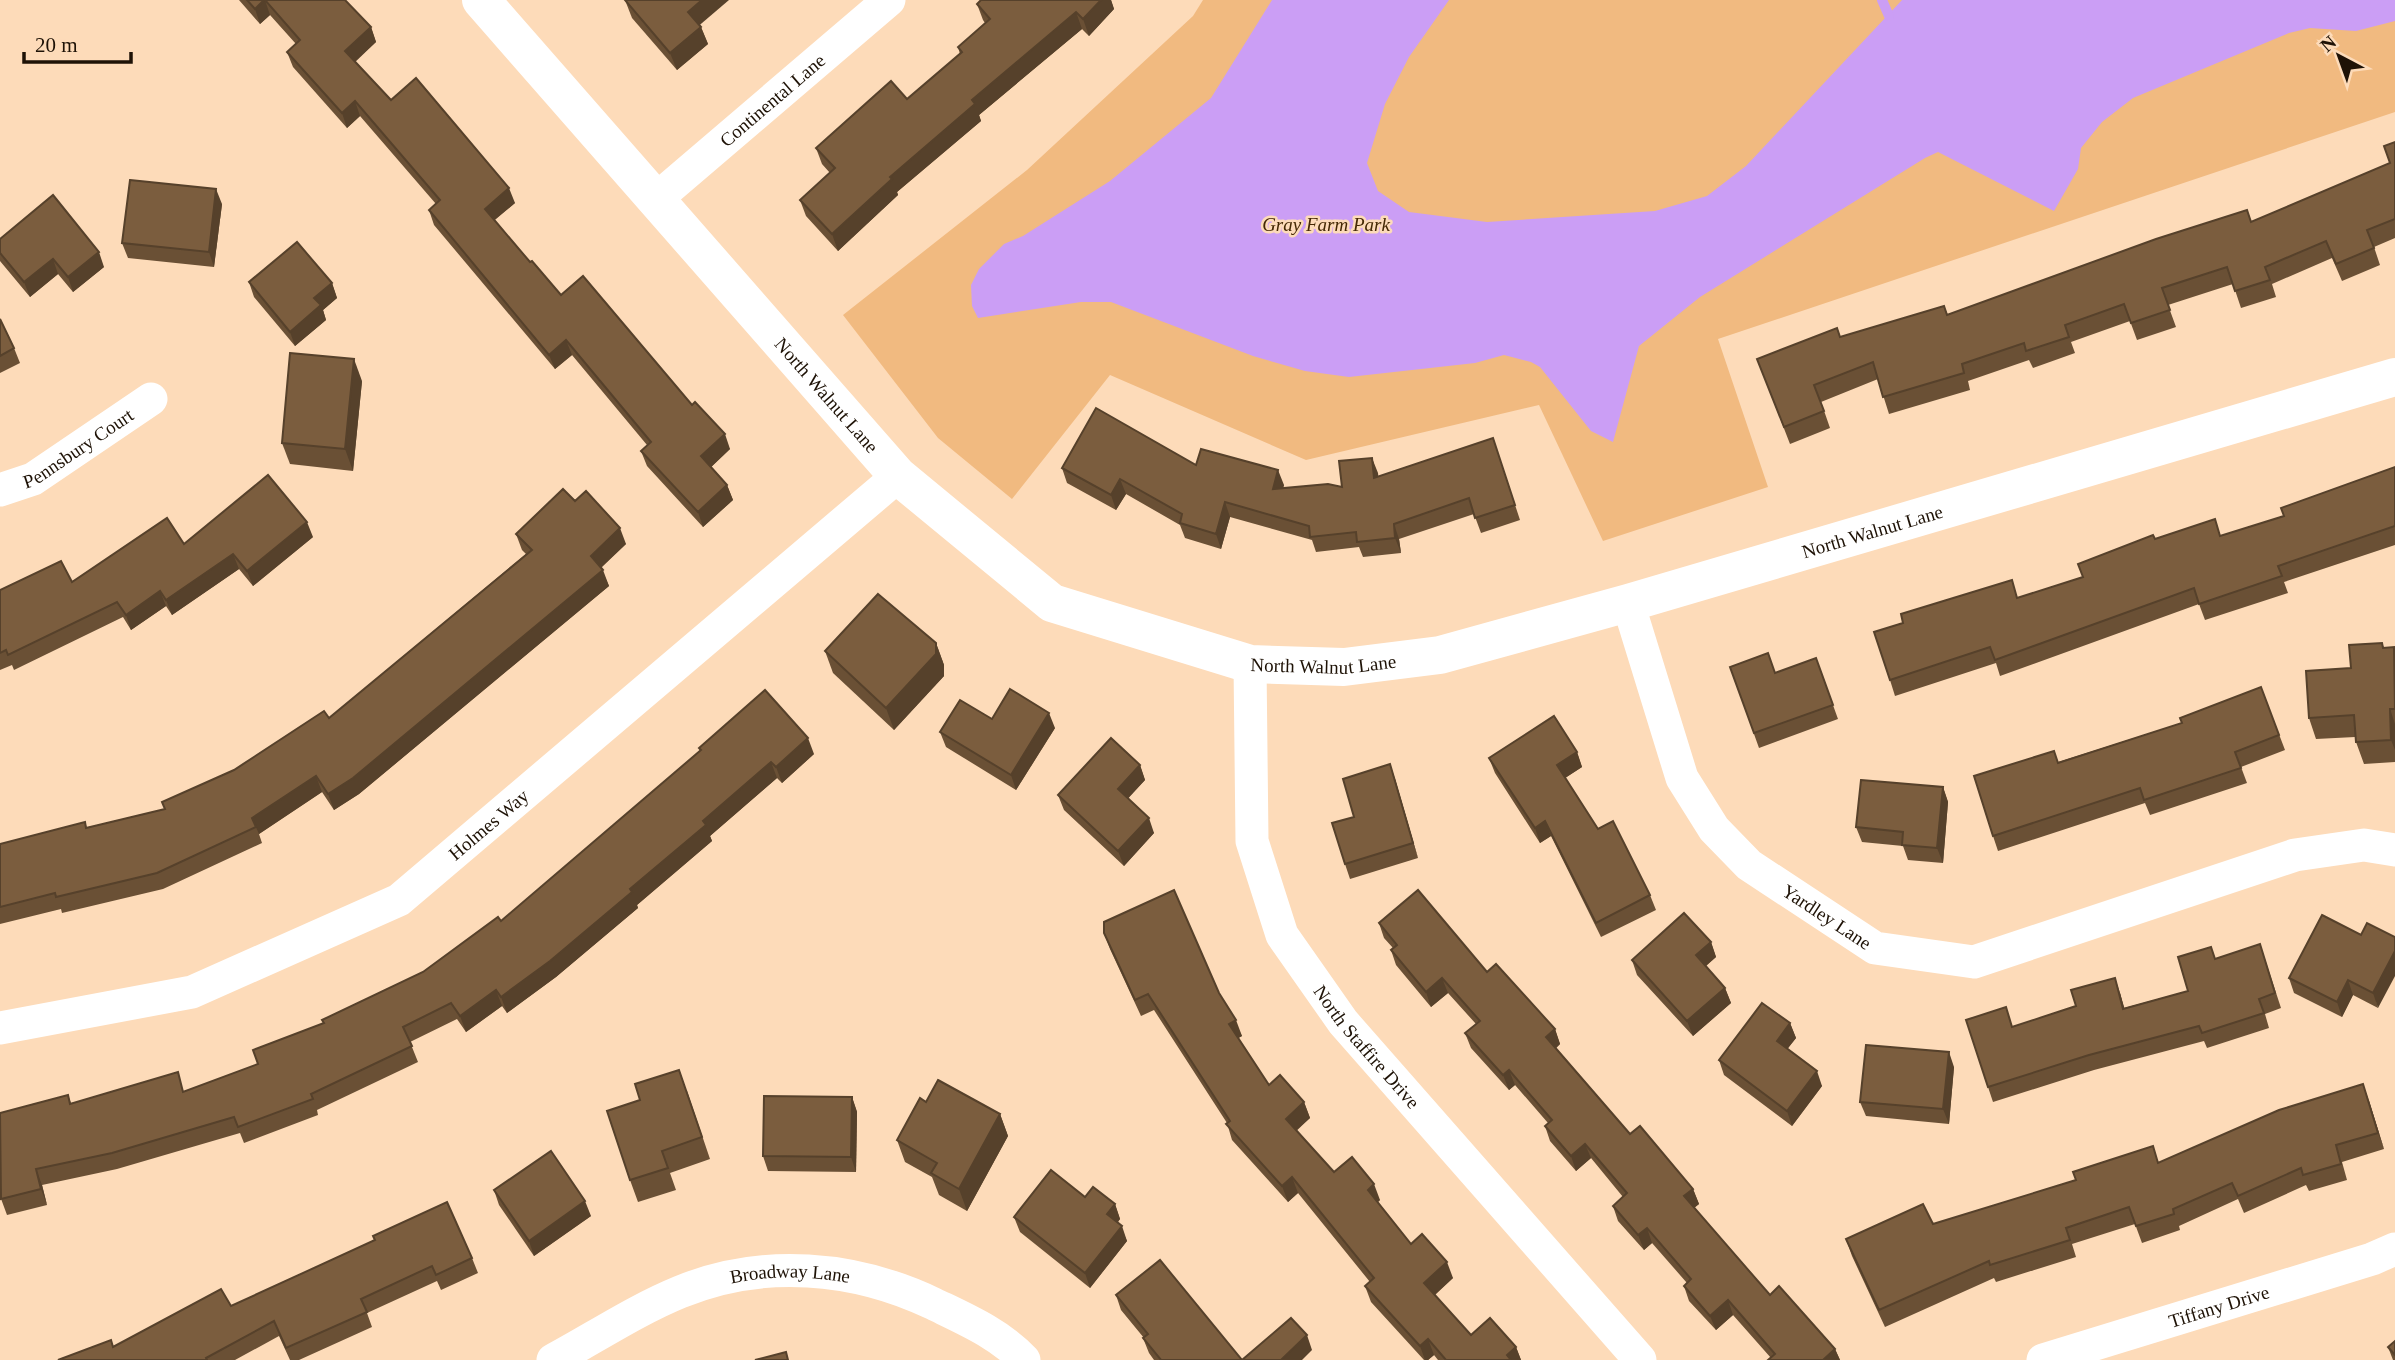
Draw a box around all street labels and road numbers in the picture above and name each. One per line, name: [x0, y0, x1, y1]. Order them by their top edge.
street label: Continental Lane: [715, 49, 829, 151]
street label: North Walnut Lane: [771, 333, 883, 457]
street label: Pennsbury Court: [20, 403, 137, 492]
street label: North Walnut Lane: [1799, 500, 1945, 562]
street label: North Walnut Lane: [1250, 650, 1397, 678]
street label: Holmes Way: [444, 784, 533, 864]
street label: Yardley Lane: [1779, 880, 1875, 953]
street label: North Staffire Drive: [1310, 981, 1424, 1112]
street label: Broadway Lane: [728, 1260, 852, 1287]
street label: Tiffany Drive: [2166, 1281, 2272, 1331]

